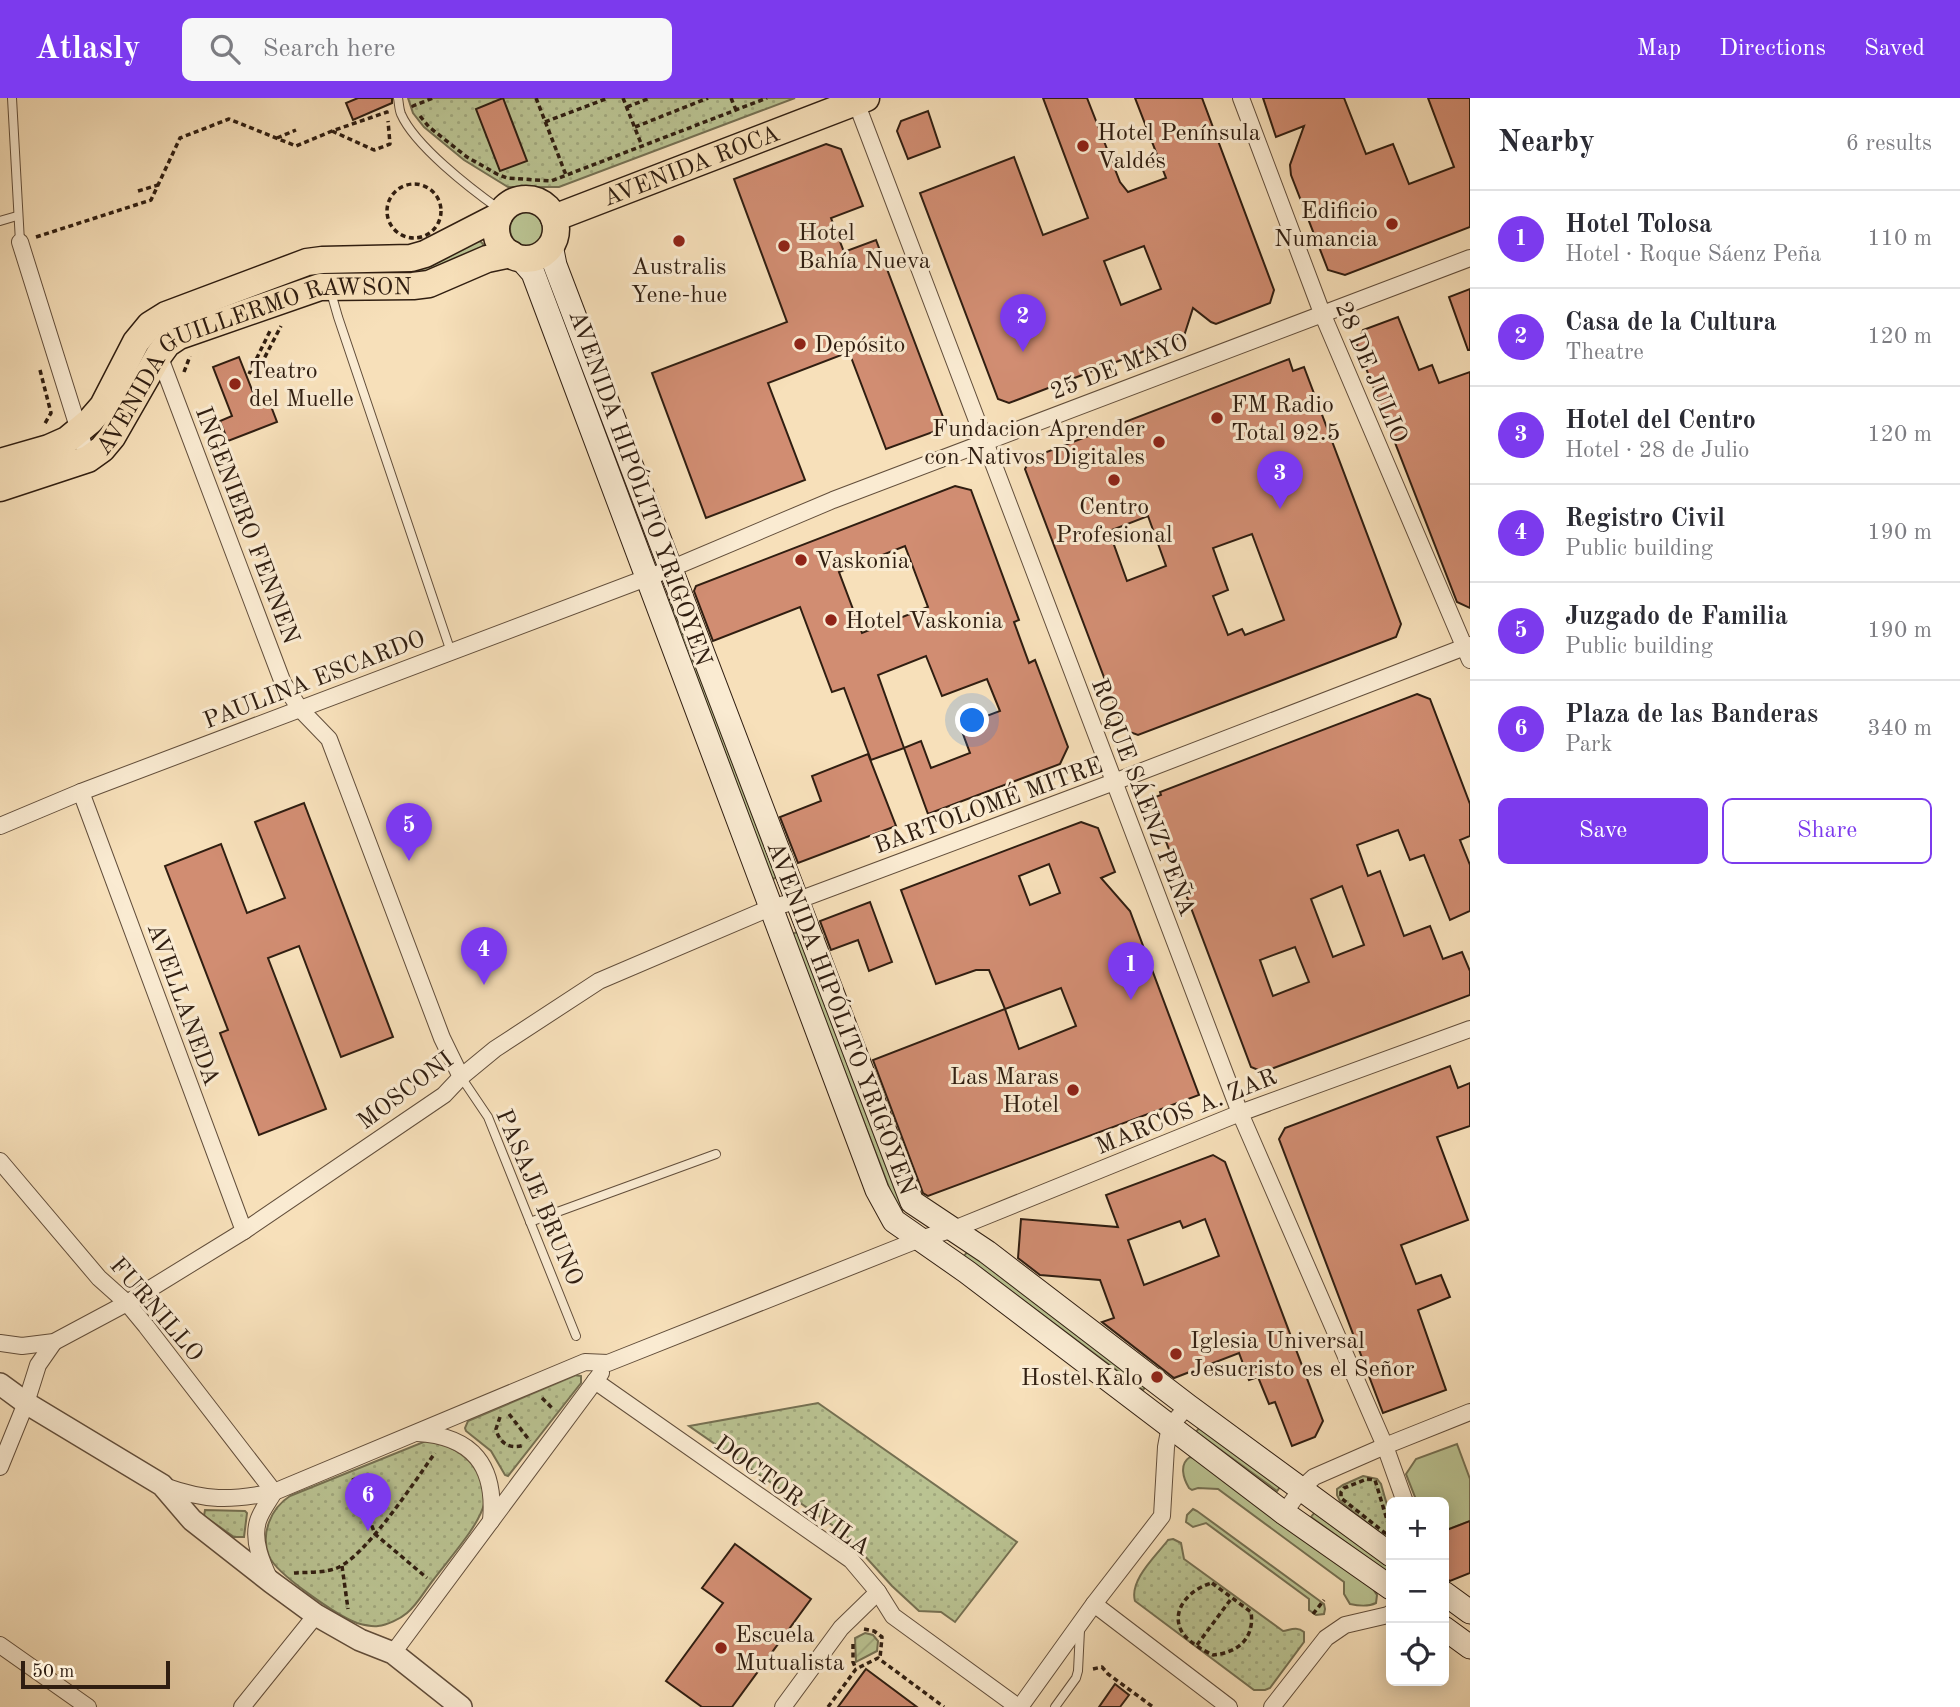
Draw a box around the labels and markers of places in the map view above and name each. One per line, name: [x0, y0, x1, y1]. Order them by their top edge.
place label: Hotel Península Valdés: [1097, 122, 1261, 174]
marker: Hotel Península Valdés: [1075, 138, 1091, 154]
place label: Edificio Numancia: [1274, 200, 1378, 252]
marker: Edificio Numancia: [1384, 216, 1400, 232]
place label: Hotel Bahía Nueva: [798, 222, 931, 274]
marker: Australis Yene-hue: [671, 233, 687, 249]
marker: Hotel Bahía Nueva: [776, 238, 792, 254]
place label: Australis Yene-hue: [631, 256, 727, 308]
pin: 2: [1000, 294, 1046, 352]
place label: Depósito: [814, 334, 905, 358]
marker: Depósito: [792, 336, 808, 352]
place label: Teatro del Muelle: [249, 360, 354, 412]
marker: Teatro del Muelle: [227, 376, 243, 392]
place label: FM Radio Total 92.5: [1231, 394, 1340, 446]
marker: FM Radio Total 92.5: [1209, 410, 1225, 426]
place label: Fundacion Aprender con Nativos Digitales: [924, 418, 1145, 470]
marker: Fundacion Aprender con Nativos Digitales: [1151, 434, 1167, 450]
pin: 3: [1257, 451, 1303, 509]
marker: Centro Profesional: [1106, 472, 1122, 488]
place label: Centro Profesional: [1055, 496, 1173, 548]
place label: Vaskonia: [815, 550, 910, 574]
marker: Vaskonia: [793, 552, 809, 568]
place label: Hotel Vaskonia: [845, 610, 1003, 634]
marker: Hotel Vaskonia: [823, 612, 839, 628]
pin: 5: [386, 803, 432, 861]
pin: 4: [461, 927, 507, 985]
pin: 1: [1108, 942, 1154, 1000]
place label: Las Maras Hotel: [950, 1066, 1059, 1118]
marker: Las Maras Hotel: [1065, 1082, 1081, 1098]
place label: Iglesia Universal Jesucristo es el Señor: [1190, 1330, 1415, 1382]
marker: Iglesia Universal Jesucristo es el Señor: [1168, 1346, 1184, 1362]
place label: Hostel Kalo: [1021, 1367, 1143, 1391]
marker: Hostel Kalo: [1149, 1369, 1165, 1385]
pin: 6: [345, 1473, 391, 1531]
place label: Escuela Mutualista: [735, 1624, 845, 1676]
marker: Escuela Mutualista: [713, 1640, 729, 1656]

